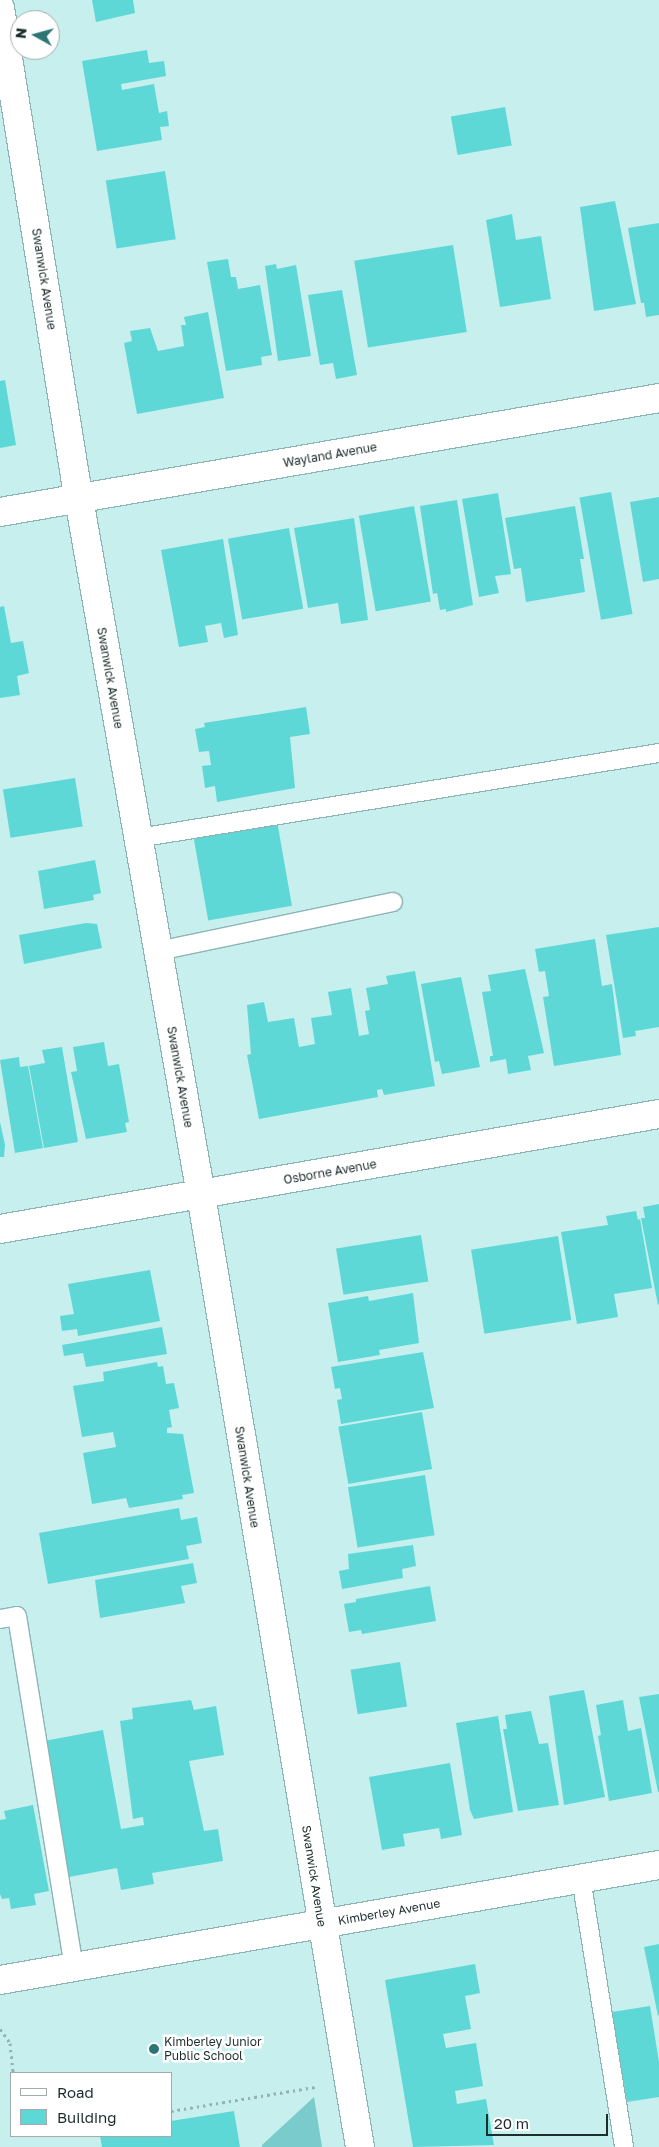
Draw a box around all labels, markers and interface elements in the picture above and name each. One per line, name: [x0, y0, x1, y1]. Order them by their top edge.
north arrow: [10, 10, 60, 60]
text: N: [12, 27, 30, 40]
street label: Swanwick Avenue: [29, 227, 59, 331]
street label: Wayland Avenue: [282, 440, 378, 470]
street label: Swanwick Avenue: [94, 626, 126, 730]
street label: Swanwick Avenue: [164, 1025, 196, 1129]
street label: Osborne Avenue: [282, 1157, 378, 1187]
street label: Swanwick Avenue: [232, 1425, 262, 1529]
street label: Swanwick Avenue: [299, 1824, 329, 1928]
street label: Kimberley Avenue: [337, 1896, 441, 1928]
place label: Kimberley Junior Public School: [164, 2035, 262, 2063]
marker: Kimberley Junior Public School: [148, 2043, 160, 2055]
legend: [10, 2072, 172, 2137]
text: Road: [57, 2083, 94, 2101]
scale bar: [489, 2104, 612, 2136]
text: Building: [57, 2108, 117, 2126]
text: 20 m: [494, 2114, 529, 2132]

